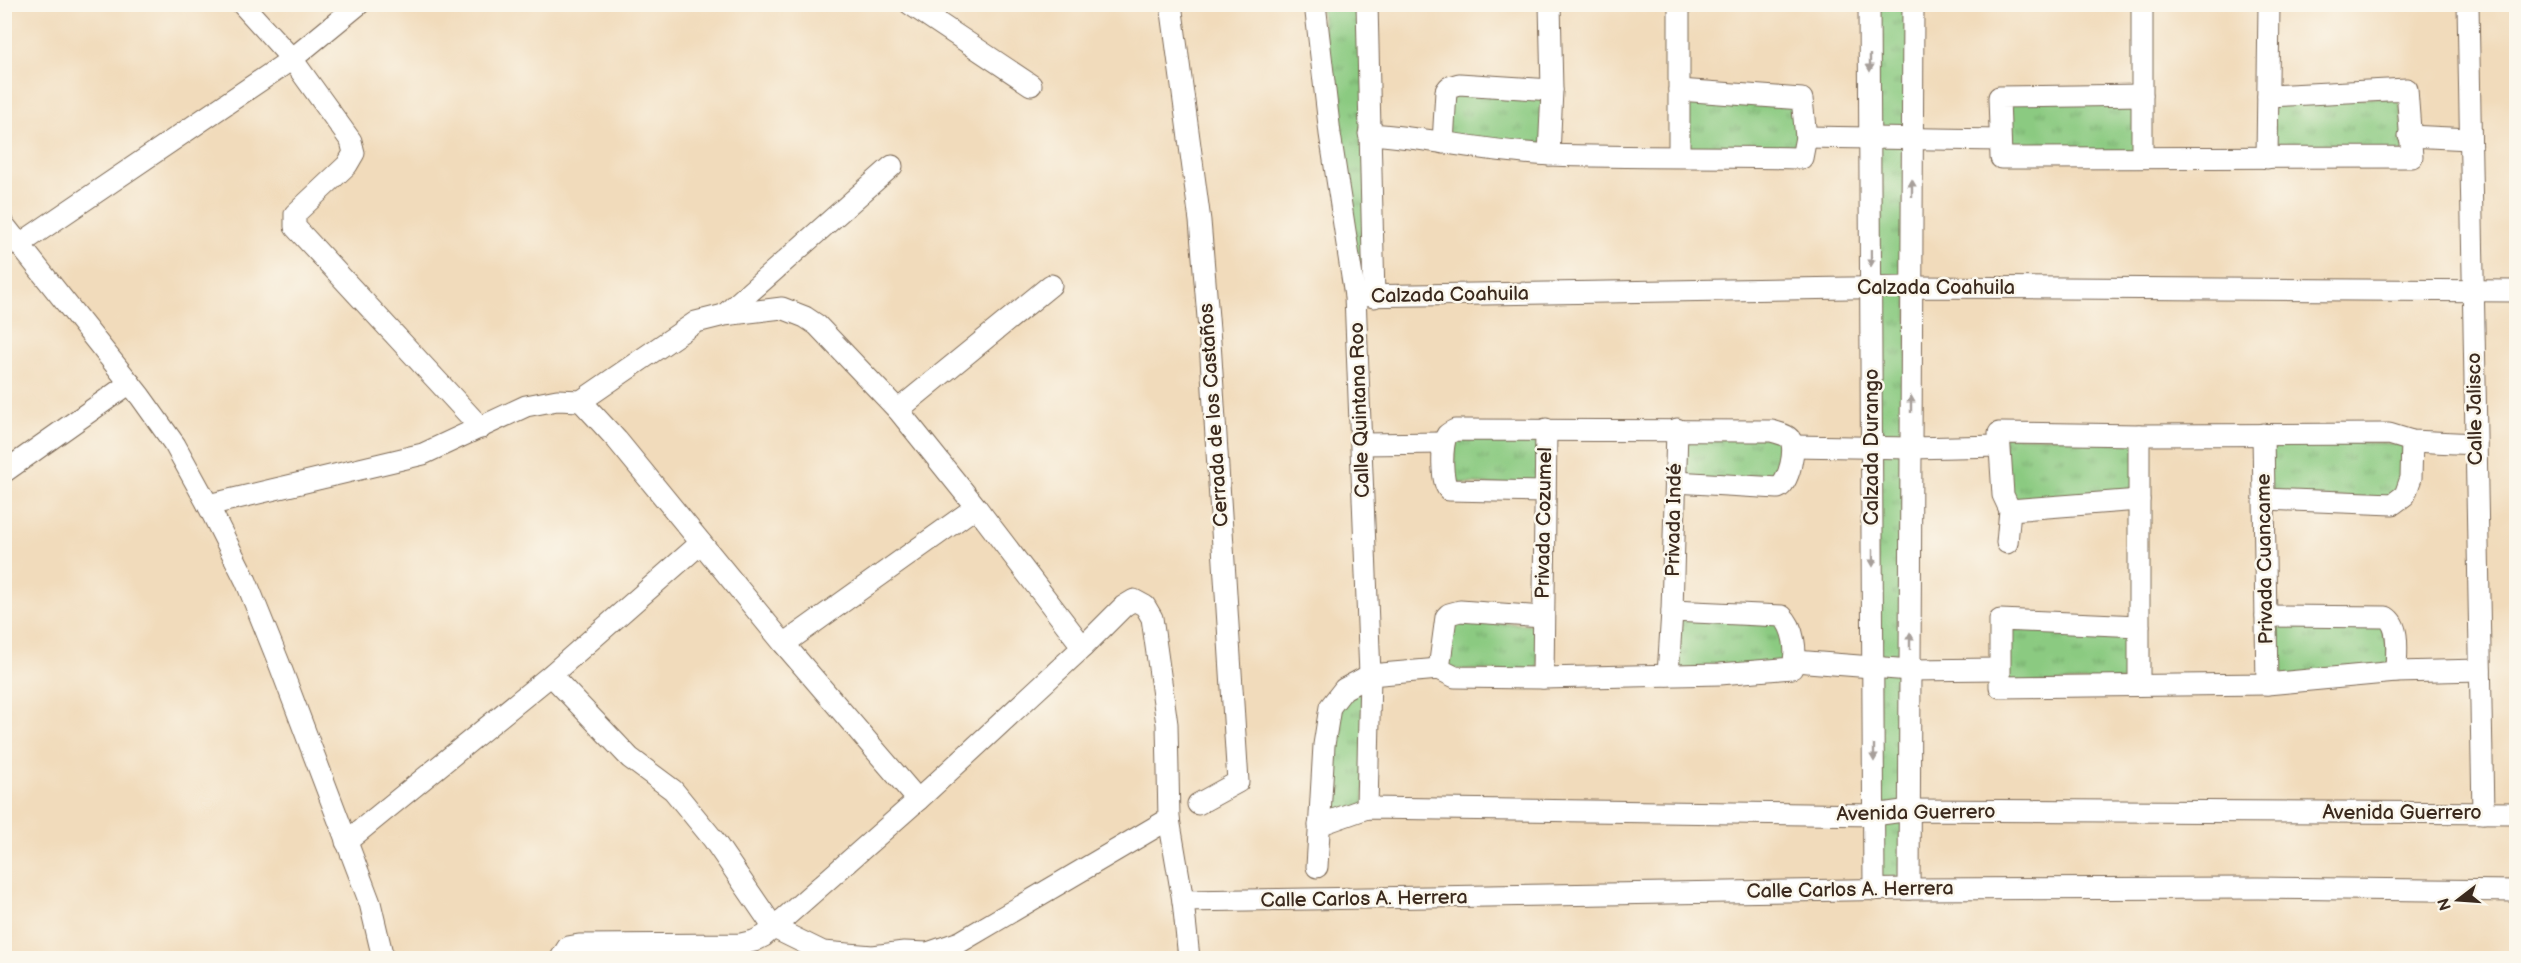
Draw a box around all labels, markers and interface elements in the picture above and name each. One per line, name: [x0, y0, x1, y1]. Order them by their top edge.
one-way arrow: [1865, 53, 1875, 72]
one-way arrow: [1907, 179, 1917, 198]
one-way arrow: [1866, 248, 1876, 267]
street label: Calzada Coahuila: [1857, 276, 2015, 300]
street label: Calzada Coahuila: [1371, 282, 1529, 308]
street label: Cerrada de los Castaños: [1194, 302, 1234, 528]
street label: Calle Quintana Roo: [1345, 322, 1375, 498]
street label: Calle Jalisco: [2462, 352, 2488, 466]
street label: Calzada Durango: [1860, 369, 1884, 525]
one-way arrow: [1907, 395, 1916, 414]
street label: Privada Cozumel: [1531, 447, 1557, 599]
street label: Privada Indé: [1661, 463, 1687, 577]
street label: Privada Cuancame: [2252, 473, 2278, 645]
one-way arrow: [1868, 548, 1878, 567]
one-way arrow: [1905, 632, 1915, 651]
one-way arrow: [1869, 743, 1879, 762]
street label: Avenida Guerrero: [1836, 800, 1996, 826]
street label: Avenida Guerrero: [2322, 801, 2482, 825]
north arrow: [2428, 870, 2488, 930]
street label: Calle Carlos A. Herrera: [1746, 876, 1954, 904]
street label: Calle Carlos A. Herrera: [1260, 885, 1468, 913]
text: N: [2434, 895, 2456, 912]

